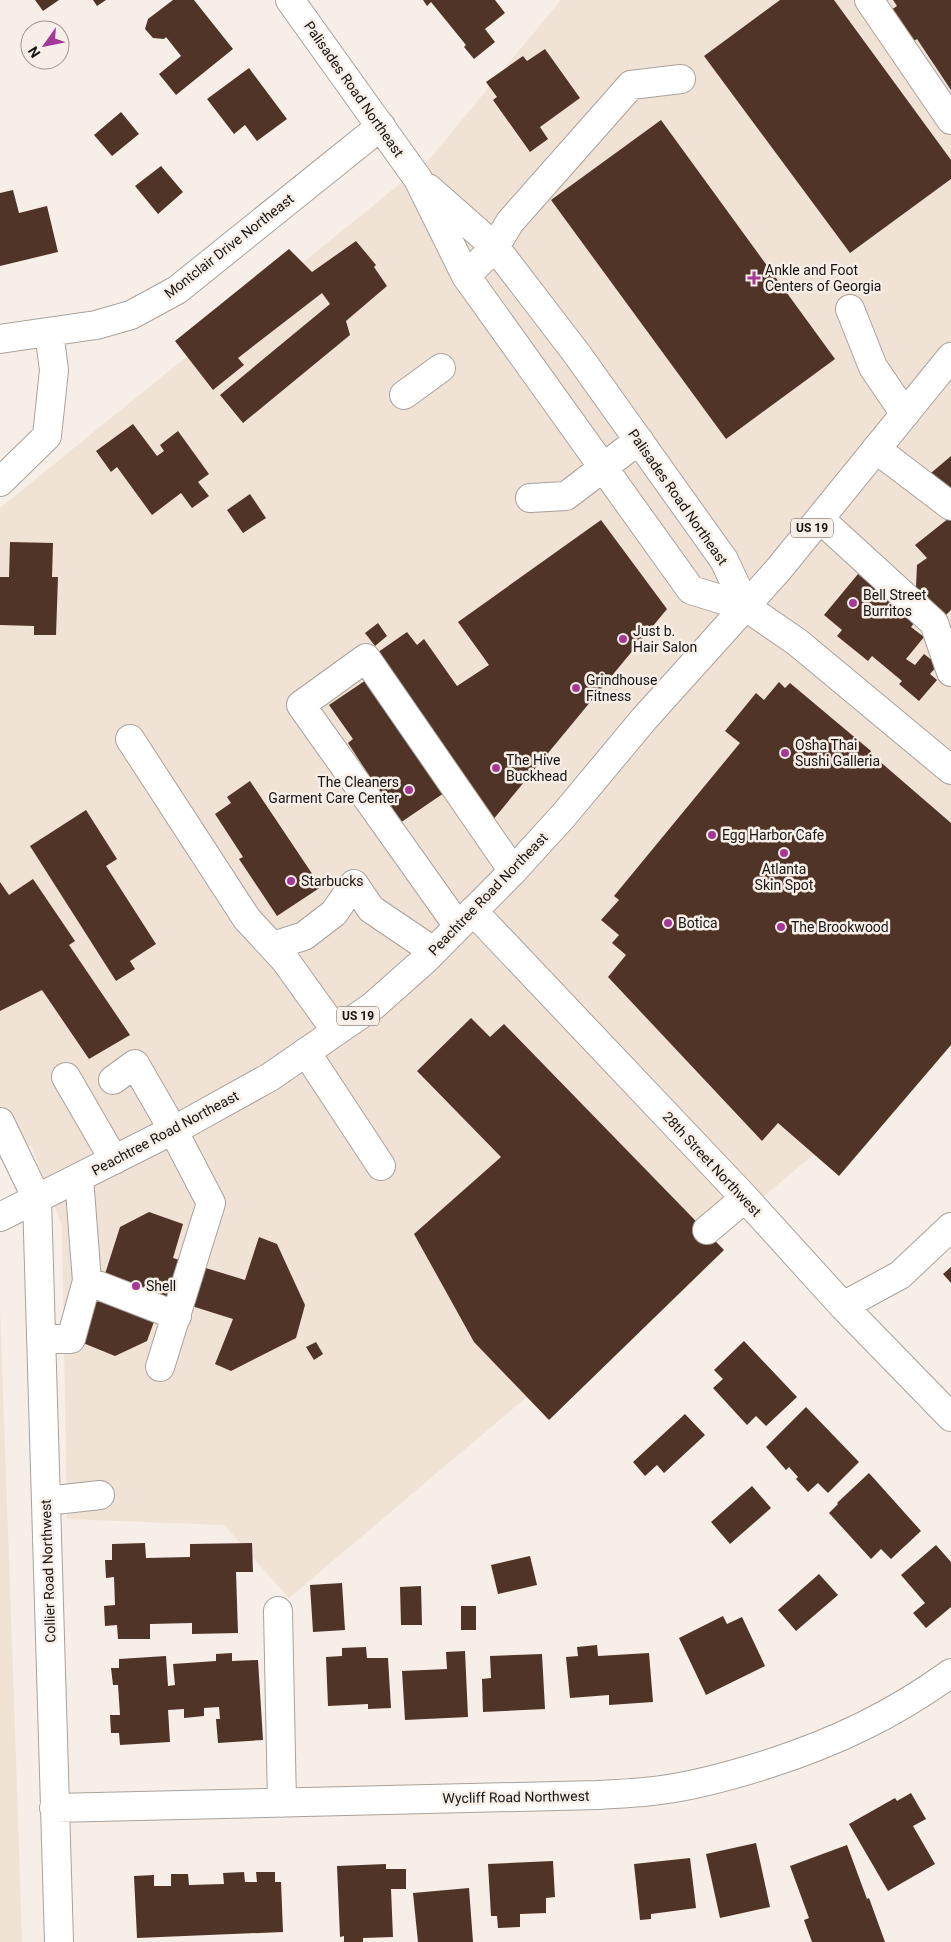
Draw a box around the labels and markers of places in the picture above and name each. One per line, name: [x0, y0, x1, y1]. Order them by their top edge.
place label: Ankle and Foot Centers of Georgia: [765, 262, 881, 294]
marker: Ankle and Foot Centers of Georgia: [747, 271, 761, 285]
place label: Bell Street Burritos: [863, 587, 927, 619]
marker: Bell Street Burritos: [847, 597, 859, 609]
place label: Just b. Hair Salon: [633, 623, 697, 655]
marker: Just b. Hair Salon: [617, 633, 629, 645]
place label: Grindhouse Fitness: [586, 672, 657, 704]
marker: Grindhouse Fitness: [570, 682, 582, 694]
place label: Osha Thai Sushi Galleria: [795, 737, 880, 769]
marker: Osha Thai Sushi Galleria: [779, 747, 791, 759]
place label: The Hive Buckhead: [506, 752, 568, 784]
marker: The Hive Buckhead: [490, 762, 502, 774]
place label: The Cleaners Garment Care Center: [268, 774, 399, 806]
marker: The Cleaners Garment Care Center: [403, 784, 415, 796]
place label: Egg Harbor Cafe: [722, 827, 824, 843]
marker: Egg Harbor Cafe: [706, 829, 718, 841]
marker: Atlanta Skin Spot: [778, 847, 790, 859]
place label: Atlanta Skin Spot: [755, 861, 814, 893]
place label: Starbucks: [301, 873, 363, 889]
marker: Starbucks: [285, 875, 297, 887]
place label: Botica: [678, 915, 718, 931]
marker: Botica: [662, 917, 674, 929]
place label: The Brookwood: [791, 919, 889, 935]
marker: The Brookwood: [775, 921, 787, 933]
place label: Shell: [146, 1278, 176, 1294]
marker: Shell: [130, 1280, 142, 1292]

